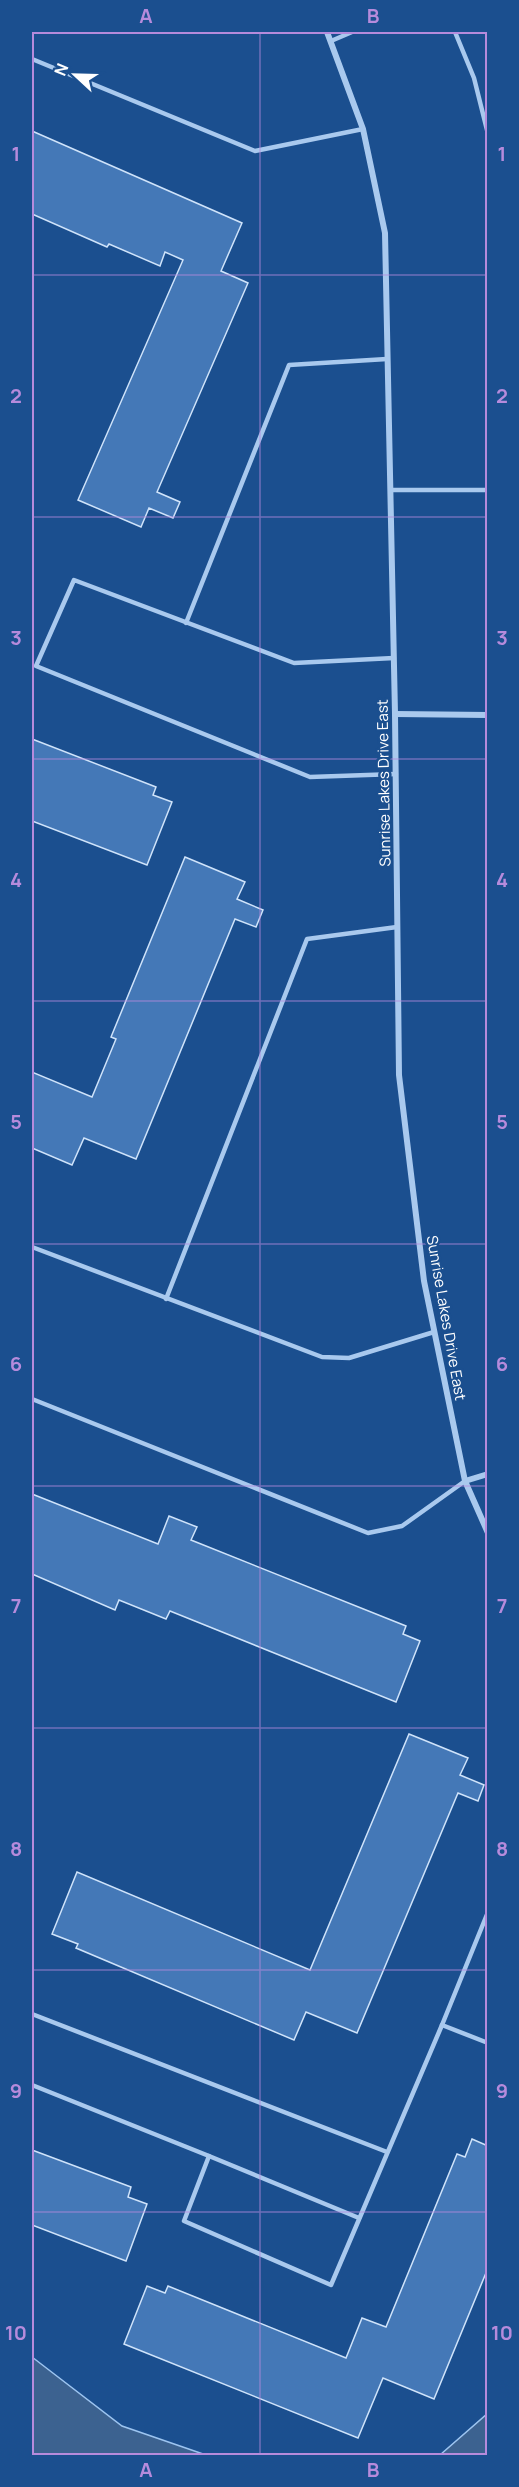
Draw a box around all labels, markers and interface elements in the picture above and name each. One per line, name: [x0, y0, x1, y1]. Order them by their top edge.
text: A: [139, 2, 153, 29]
text: B: [367, 2, 380, 29]
north arrow: [45, 45, 105, 105]
text: N: [49, 60, 73, 79]
text: 1: [12, 140, 20, 167]
text: 1: [498, 140, 506, 167]
text: 2: [10, 382, 22, 409]
text: 2: [496, 382, 508, 409]
text: 3: [10, 624, 22, 651]
text: 3: [496, 624, 508, 651]
street label: Sunrise Lakes Drive East: [372, 699, 395, 867]
text: 4: [10, 866, 22, 893]
text: 4: [496, 866, 508, 893]
text: 5: [10, 1108, 22, 1135]
text: 5: [496, 1108, 508, 1135]
street label: Sunrise Lakes Drive East: [422, 1234, 471, 1402]
text: 6: [10, 1350, 22, 1377]
text: 6: [496, 1350, 508, 1377]
text: 7: [11, 1592, 21, 1619]
text: 7: [497, 1592, 507, 1619]
text: 8: [10, 1835, 22, 1862]
text: 8: [496, 1835, 508, 1862]
text: 9: [10, 2077, 22, 2104]
text: 9: [496, 2077, 508, 2104]
text: 10: [5, 2319, 27, 2346]
text: 10: [491, 2319, 513, 2346]
text: A: [139, 2456, 153, 2483]
text: B: [367, 2456, 380, 2483]

